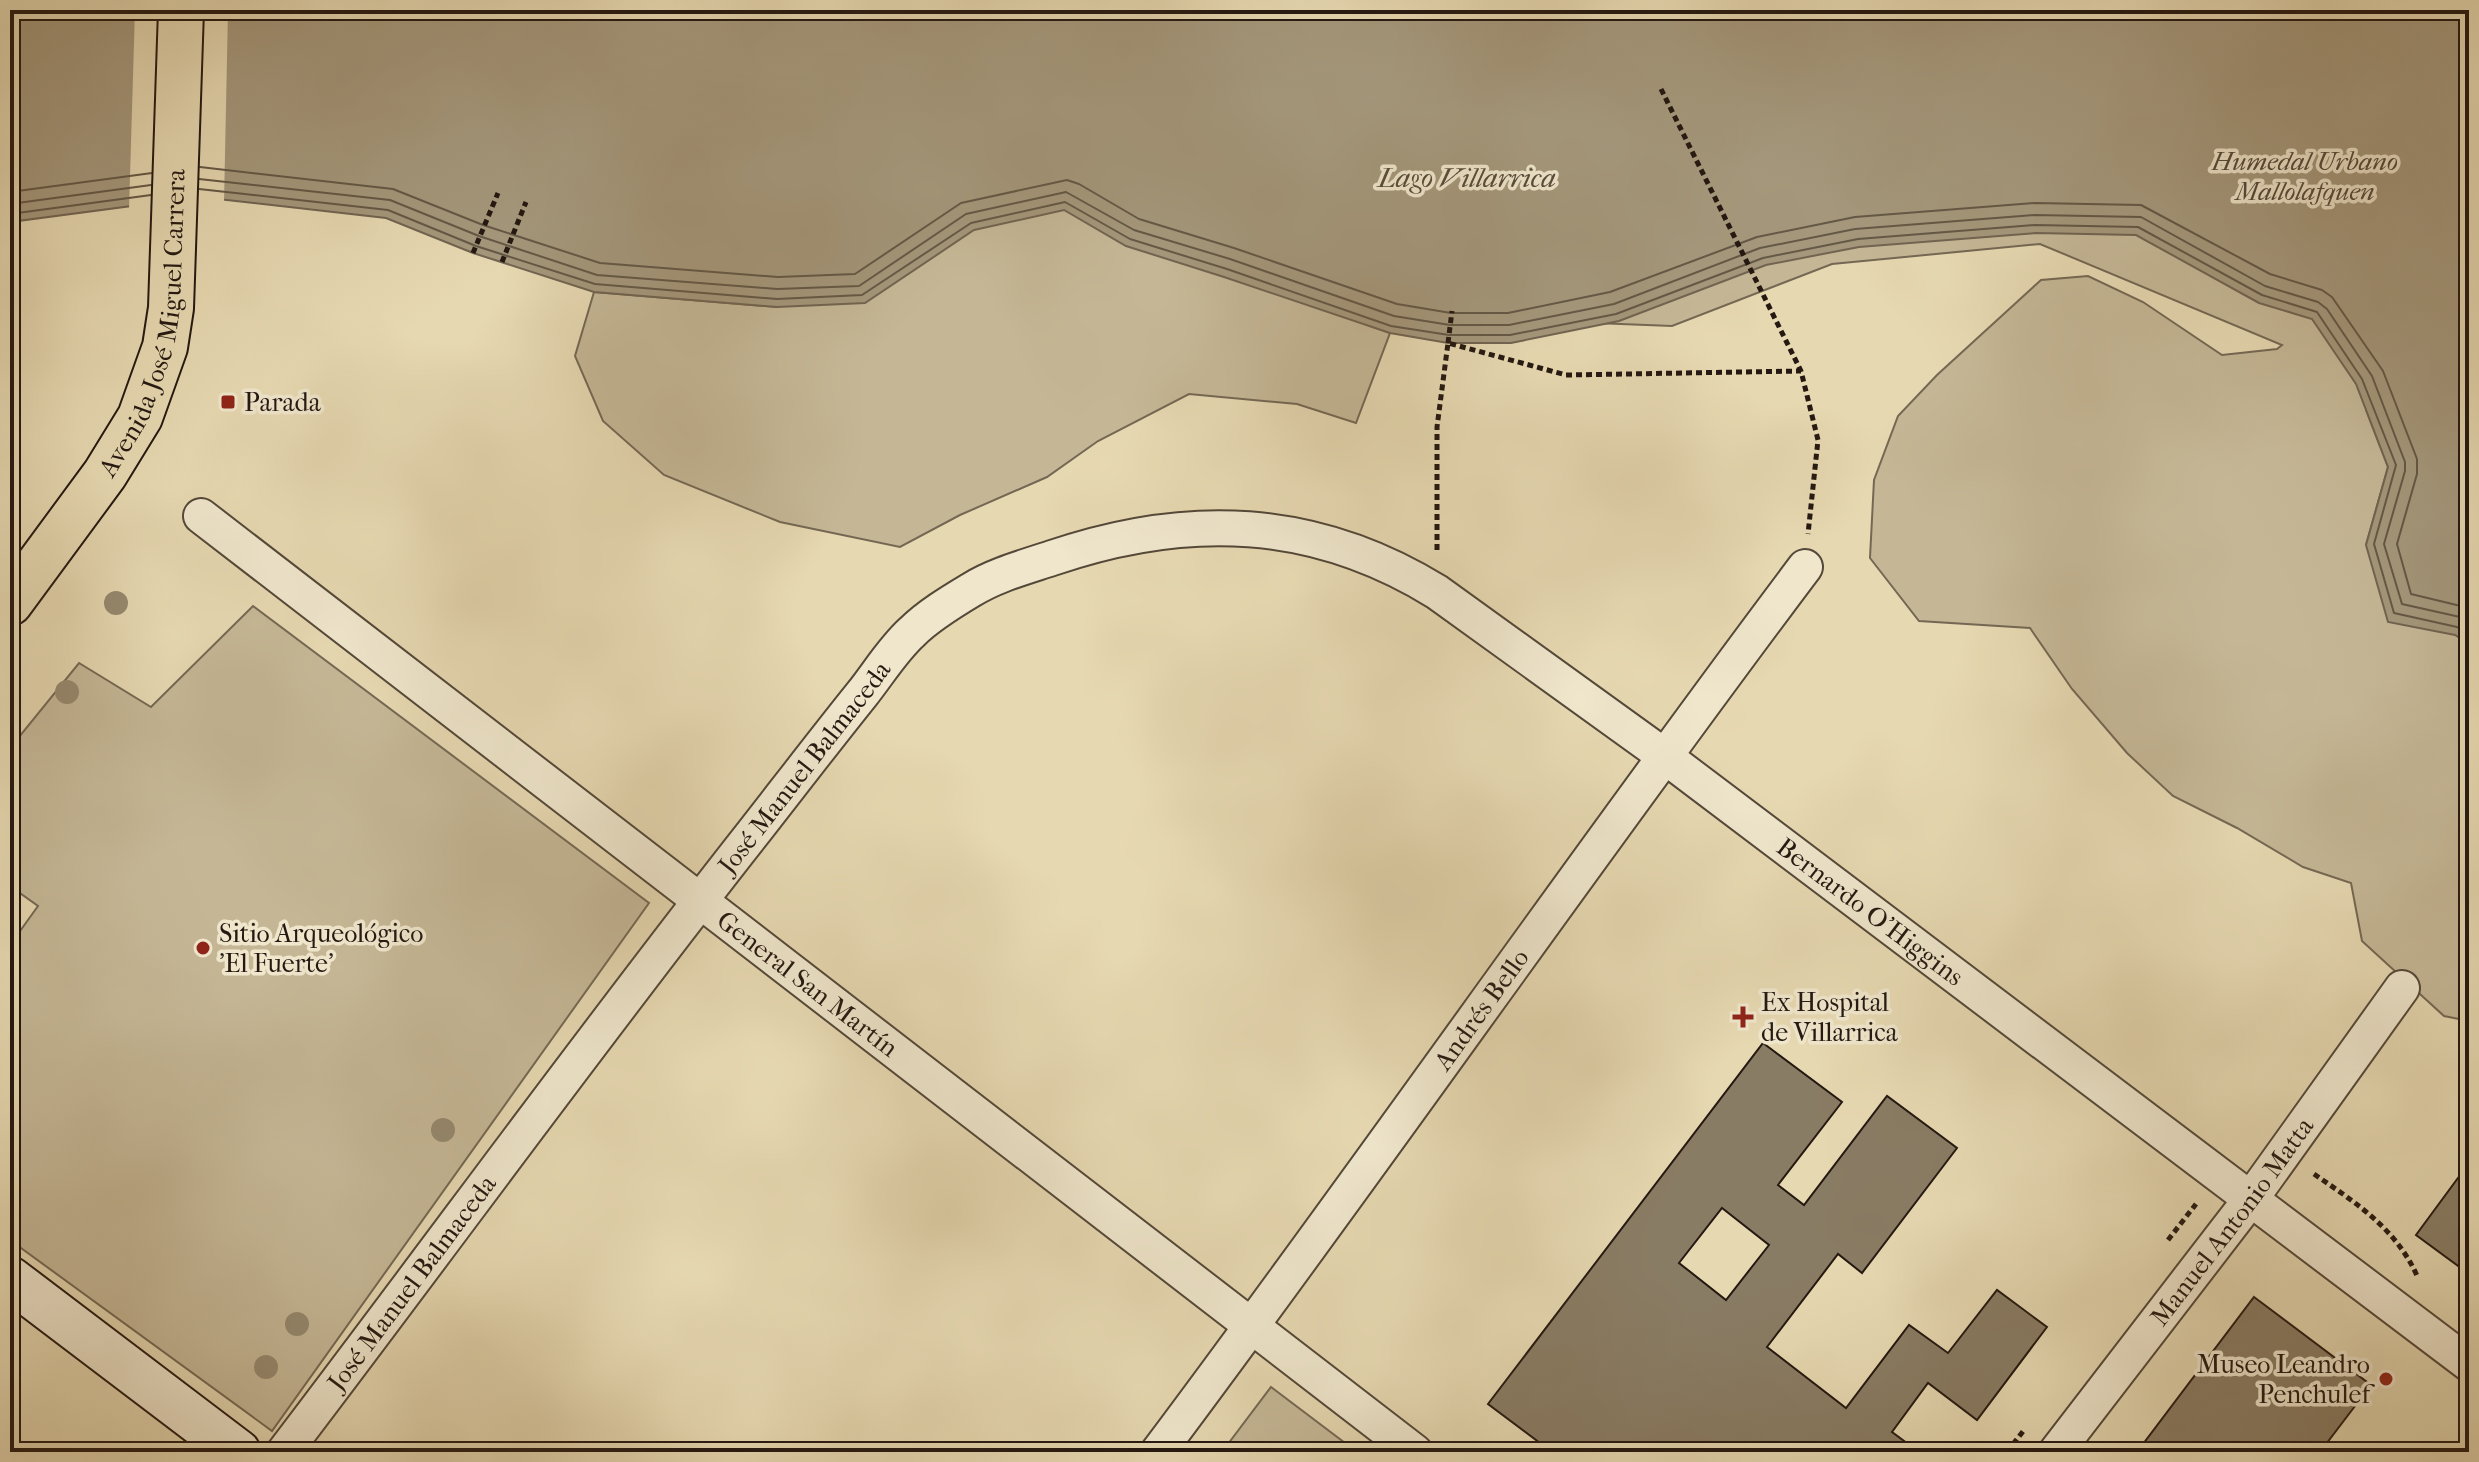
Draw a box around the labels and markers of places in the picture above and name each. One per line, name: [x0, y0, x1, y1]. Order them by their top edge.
place label: Parada: [244, 387, 322, 418]
marker: Parada: [219, 393, 237, 411]
place label: Sitio Arqueológico 'El Fuerte': [219, 918, 423, 979]
marker: Sitio Arqueológico 'El Fuerte': [194, 939, 212, 957]
place label: Ex Hospital de Villarrica: [1761, 987, 1899, 1048]
marker: Ex Hospital de Villarrica: [1732, 1006, 1754, 1028]
place label: Museo Leandro Penchulef: [2197, 1349, 2375, 1410]
marker: Museo Leandro Penchulef: [2377, 1370, 2395, 1388]

